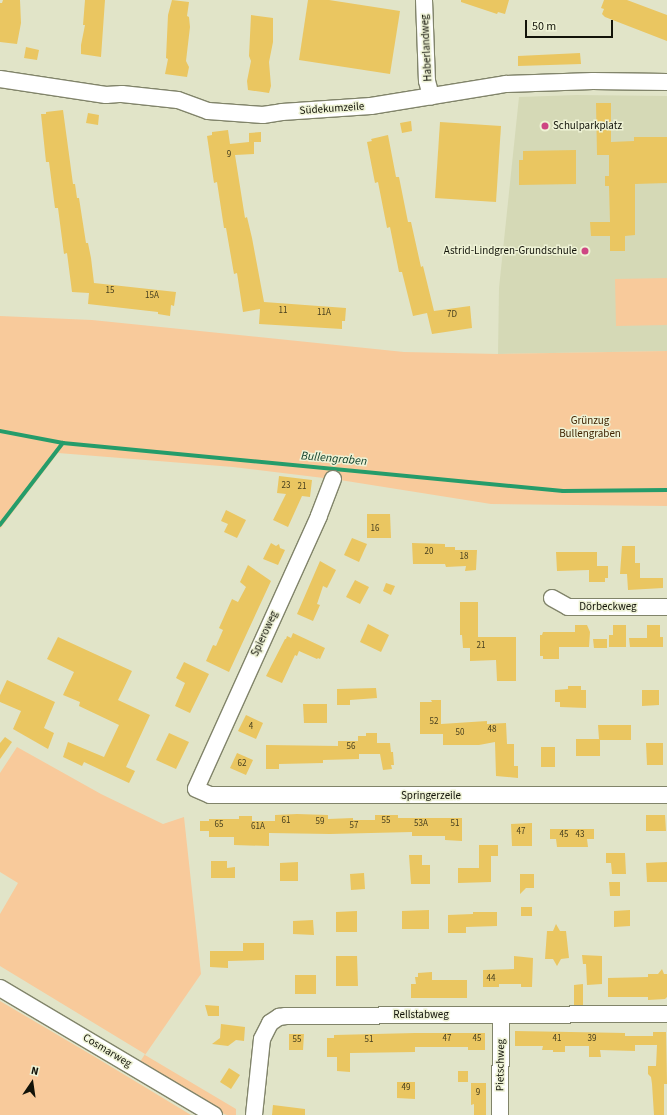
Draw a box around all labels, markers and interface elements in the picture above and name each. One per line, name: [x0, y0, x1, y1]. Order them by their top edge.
scale bar: [527, 12, 615, 38]
street label: Haberlandweg: [419, 14, 435, 82]
text: 50 m: [532, 18, 556, 35]
street label: Südekumzeile: [299, 100, 365, 118]
place label: Schulparkplatz: [553, 119, 622, 133]
marker: Schulparkplatz: [540, 121, 550, 131]
house number: 9: [227, 150, 231, 160]
place label: Astrid-Lindgren-Grundschule: [444, 244, 577, 258]
marker: Astrid-Lindgren-Grundschule: [580, 246, 590, 256]
house number: 15: [106, 286, 114, 296]
house number: 15A: [145, 291, 159, 301]
house number: 11: [279, 306, 287, 316]
house number: 11A: [317, 308, 331, 318]
house number: 7D: [447, 310, 457, 320]
park label: Grünzug Bullengraben: [559, 415, 621, 441]
water label: Bullengraben: [300, 449, 368, 469]
house number: 23: [282, 481, 290, 491]
house number: 21: [298, 482, 306, 492]
house number: 16: [371, 524, 379, 534]
house number: 20: [425, 547, 433, 557]
house number: 18: [460, 552, 468, 562]
street label: Dörbeckweg: [579, 600, 637, 614]
street label: Spieroweg: [249, 609, 281, 659]
house number: 21: [477, 641, 485, 651]
house number: 52: [430, 717, 438, 727]
house number: 4: [249, 722, 253, 732]
house number: 48: [488, 725, 496, 735]
house number: 50: [456, 728, 464, 738]
house number: 56: [347, 742, 355, 752]
house number: 62: [238, 759, 246, 769]
street label: Springerzeile: [401, 789, 461, 803]
house number: 61: [282, 816, 290, 826]
house number: 55: [382, 816, 390, 826]
house number: 59: [316, 817, 324, 827]
house number: 53A: [414, 819, 428, 829]
house number: 51: [451, 819, 459, 829]
house number: 65: [215, 820, 223, 830]
house number: 57: [350, 821, 358, 831]
house number: 61A: [251, 822, 265, 832]
house number: 47: [517, 827, 525, 837]
house number: 45: [560, 830, 568, 840]
house number: 43: [576, 830, 584, 840]
house number: 44: [487, 974, 495, 984]
street label: Rellstabweg: [393, 1008, 449, 1022]
street label: Cosmarweg: [80, 1031, 134, 1071]
house number: 47: [443, 1034, 451, 1044]
house number: 45: [473, 1034, 481, 1044]
house number: 41: [553, 1034, 561, 1044]
house number: 39: [588, 1034, 596, 1044]
house number: 55: [293, 1035, 301, 1045]
house number: 51: [365, 1035, 373, 1045]
street label: Pietschweg: [494, 1039, 508, 1091]
north arrow: [12, 1063, 52, 1103]
text: N: [30, 1063, 40, 1079]
house number: 49: [402, 1083, 410, 1093]
house number: 9: [476, 1088, 480, 1098]

